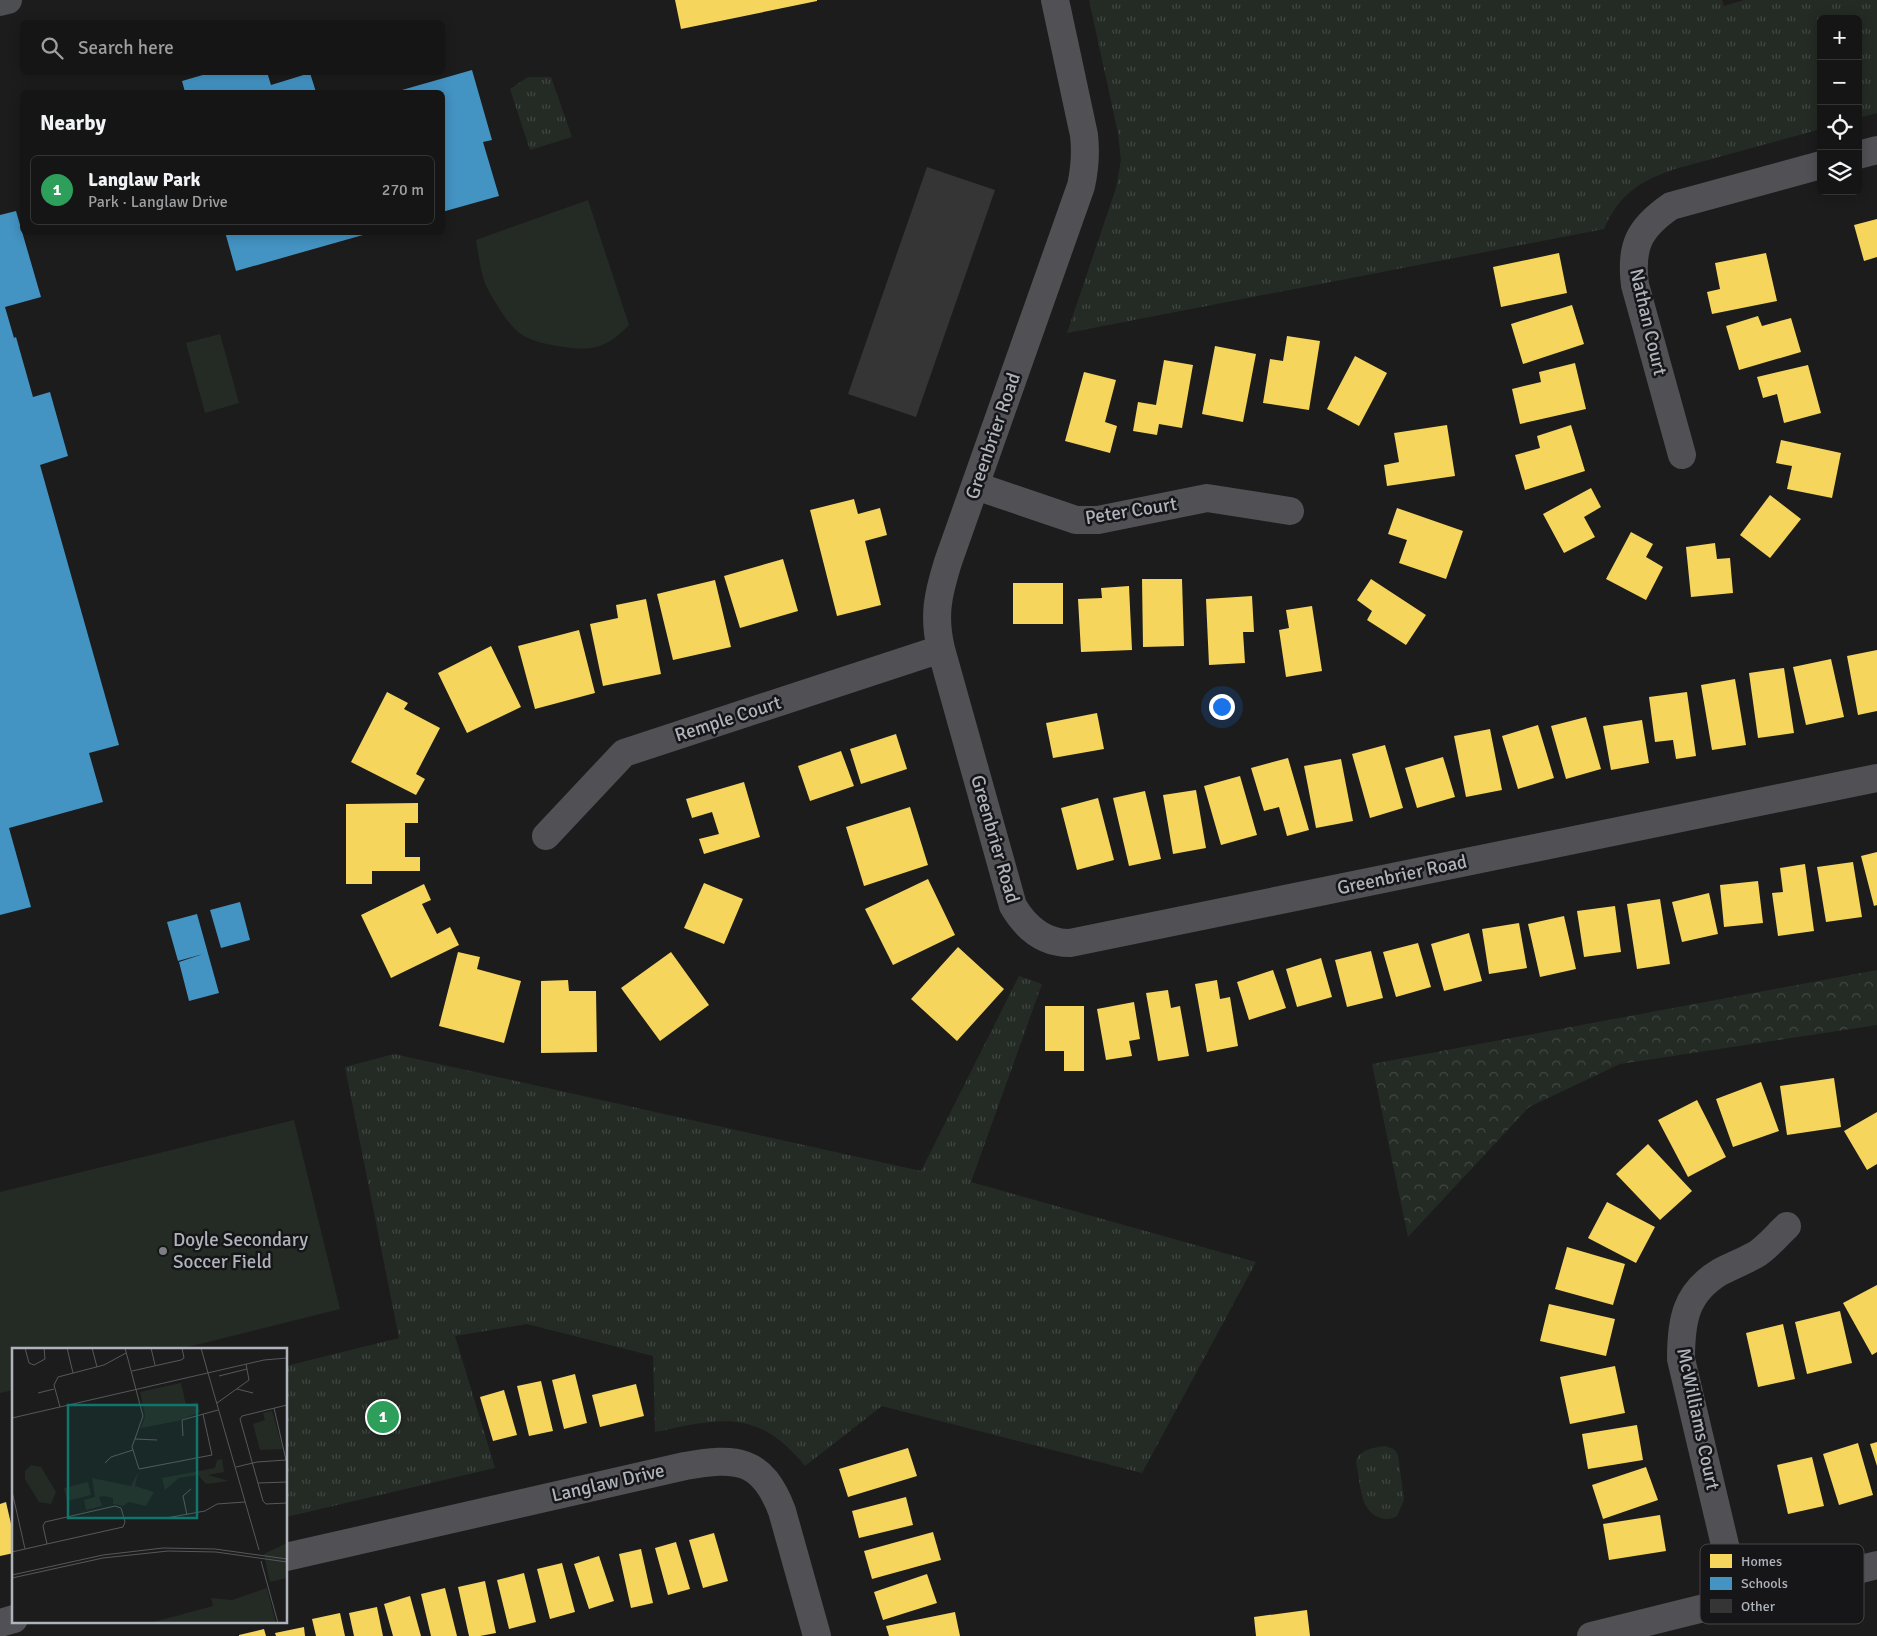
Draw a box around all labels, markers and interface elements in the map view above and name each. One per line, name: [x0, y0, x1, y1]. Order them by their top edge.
map controls: [1817, 15, 1862, 195]
button: +: [1817, 15, 1862, 60]
search box: [20, 20, 445, 75]
icon: search: [38, 34, 66, 62]
text: Search here: [78, 36, 174, 60]
button: −: [1817, 60, 1862, 105]
button: locate: [1817, 105, 1862, 150]
text: Nearby: [40, 110, 106, 136]
button: layers: [1817, 150, 1862, 195]
text: Langlaw Park: [88, 168, 200, 192]
text: 1: [53, 180, 61, 200]
text: 270 m: [382, 180, 424, 200]
text: Park · Langlaw Drive: [88, 192, 228, 212]
street label: Nathan Court: [1624, 266, 1672, 378]
street label: Greenbrier Road: [960, 370, 1026, 502]
street label: Peter Court: [1083, 492, 1179, 530]
street label: Remple Court: [672, 690, 785, 748]
your location: [1209, 694, 1235, 720]
street label: Greenbrier Road: [965, 772, 1025, 906]
street label: Greenbrier Road: [1335, 850, 1469, 900]
place label: Doyle Secondary Soccer Field: [173, 1228, 308, 1274]
marker: Doyle Secondary Soccer Field: [157, 1245, 169, 1257]
street label: McWilliams Court: [1671, 1346, 1725, 1493]
inset map: [12, 1348, 288, 1624]
pin: 1: [367, 1398, 399, 1436]
street label: Langlaw Drive: [549, 1458, 667, 1508]
legend: [1700, 1544, 1864, 1624]
text: Homes: [1741, 1553, 1782, 1570]
text: Schools: [1741, 1575, 1788, 1592]
text: Other: [1741, 1598, 1776, 1615]

